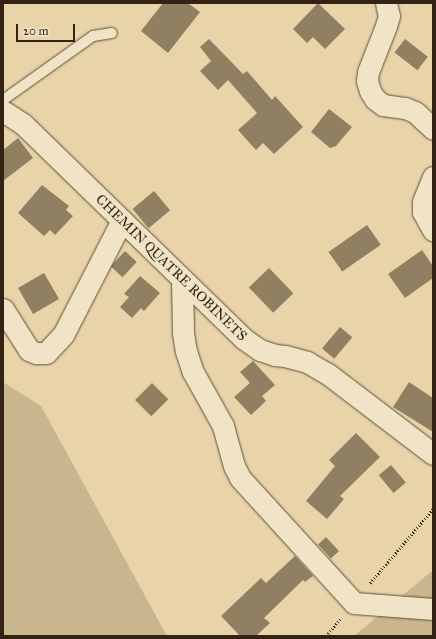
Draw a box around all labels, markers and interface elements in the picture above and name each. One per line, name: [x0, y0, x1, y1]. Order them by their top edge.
scale bar: [18, 16, 77, 42]
text: 20 m: [23, 24, 49, 38]
street label: CHEMIN QUATRE ROBINETS: [92, 191, 250, 345]

